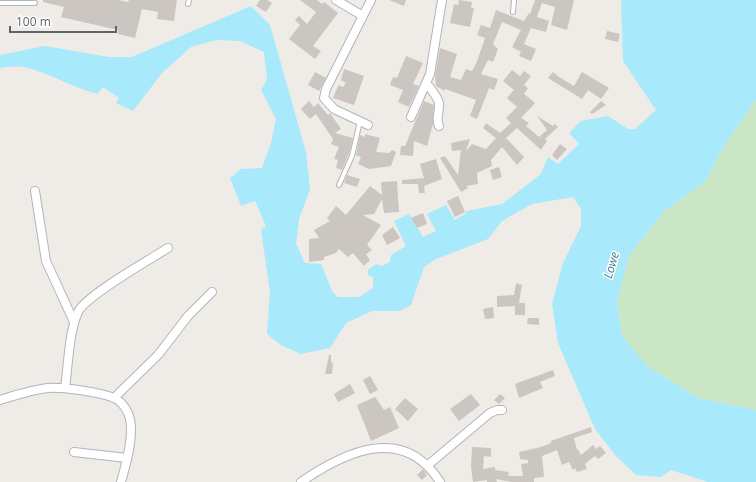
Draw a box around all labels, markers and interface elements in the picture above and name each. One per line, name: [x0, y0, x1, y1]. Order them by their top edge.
scale bar: [10, 8, 116, 34]
text: 100 m: [16, 13, 51, 30]
water label: Lowe: [599, 250, 623, 280]

